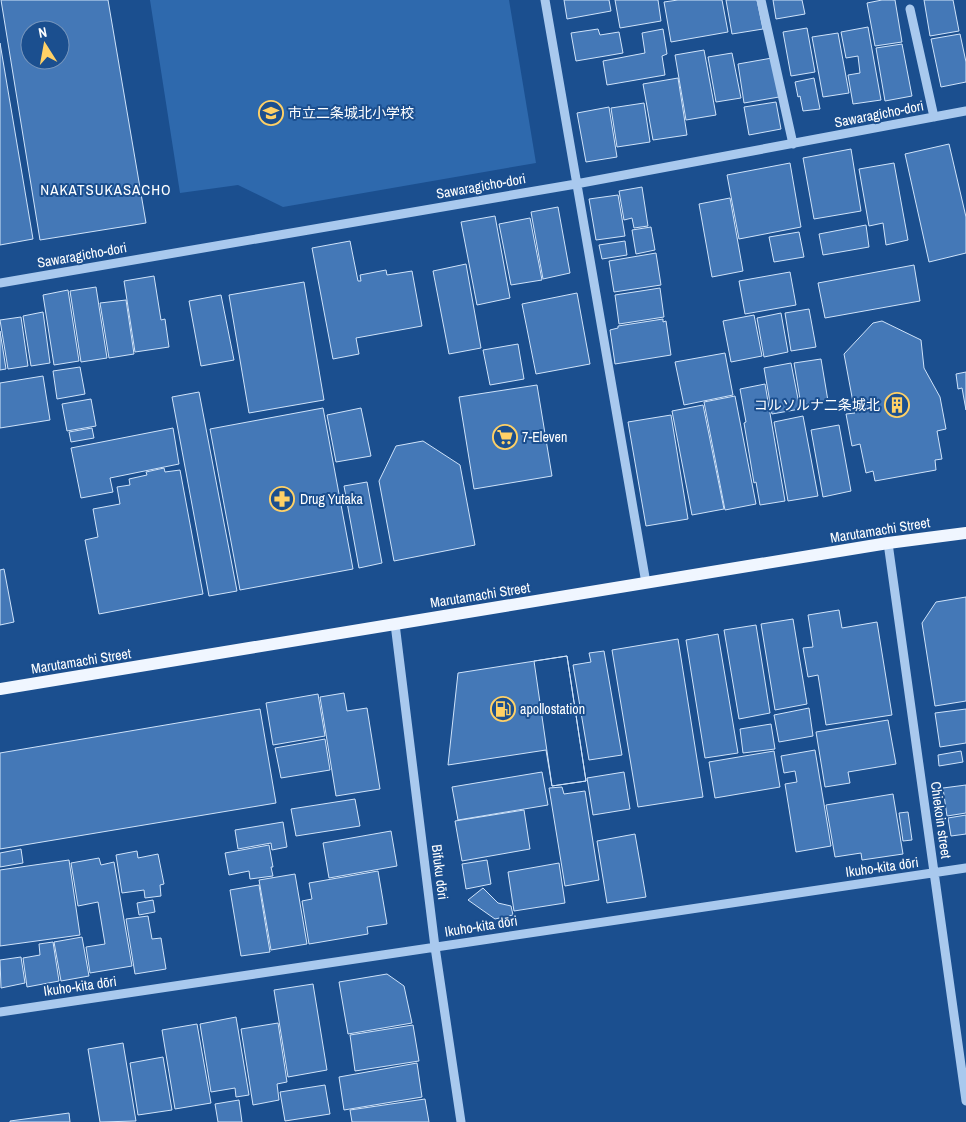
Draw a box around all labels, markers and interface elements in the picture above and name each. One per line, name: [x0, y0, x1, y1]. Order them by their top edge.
north arrow: [20, 20, 70, 70]
text: N: [37, 23, 48, 42]
street label: Sawaragicho-dori: [833, 97, 925, 131]
school or university icon: 市立二条城北小学校: [258, 100, 284, 126]
place label: 市立二条城北小学校: [288, 104, 414, 122]
street label: Sawaragicho-dori: [435, 169, 527, 203]
district label: NAKATSUKASACHO: [40, 179, 172, 200]
street label: Sawaragicho-dori: [36, 238, 128, 272]
building icon: コルソルナ二条城北: [884, 392, 910, 418]
place label: コルソルナ二条城北: [754, 396, 880, 414]
supermarket icon: 7-Eleven: [492, 424, 518, 450]
place label: 7-Eleven: [522, 428, 567, 446]
pharmacy icon: Drug Yutaka: [269, 486, 295, 512]
place label: Drug Yutaka: [300, 490, 364, 508]
street label: Marutamachi Street: [829, 513, 931, 547]
street label: Marutamachi Street: [429, 578, 531, 612]
street label: Marutamachi Street: [30, 644, 132, 678]
fuel station icon: apollostation: [490, 696, 516, 722]
place label: apollostation: [520, 700, 585, 718]
street label: Chiekoin street: [927, 780, 955, 860]
street label: Bifuku dōri: [428, 843, 452, 901]
street label: Ikuho-kita dōri: [844, 853, 920, 881]
street label: Ikuho-kita dōri: [443, 911, 519, 941]
street label: Ikuho-kita dōri: [42, 972, 118, 1000]

